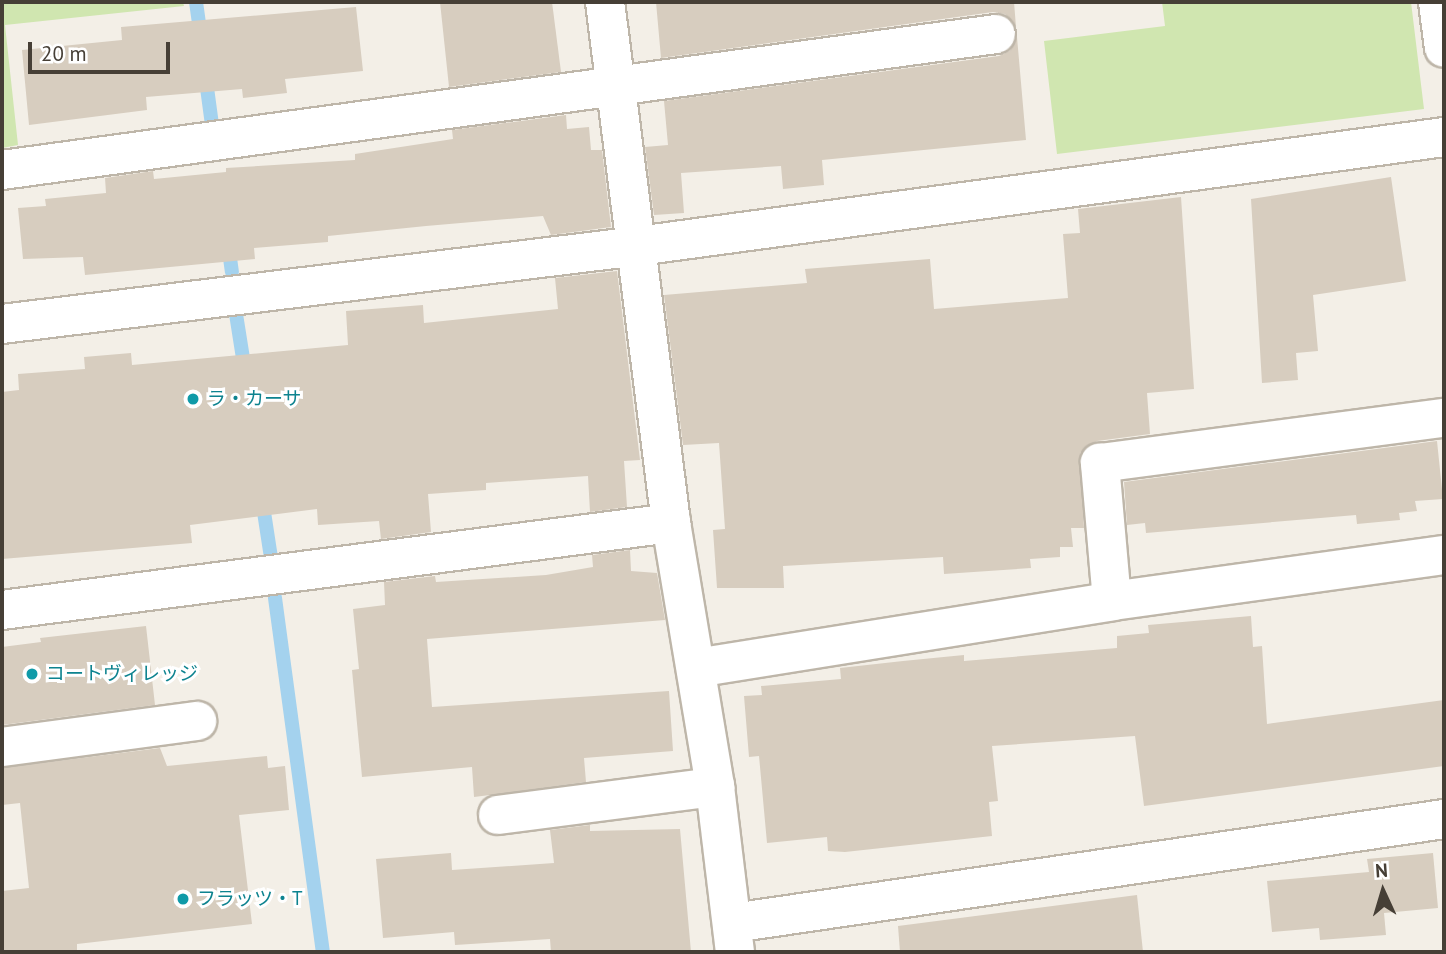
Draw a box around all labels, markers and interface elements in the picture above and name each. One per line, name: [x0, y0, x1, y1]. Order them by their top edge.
scale bar: [32, 28, 173, 72]
text: 20 m: [41, 40, 87, 67]
place label: ラ・カーサ: [207, 388, 302, 410]
marker: ラ・カーサ: [185, 391, 201, 407]
place label: コートヴィレッジ: [46, 663, 198, 685]
marker: コートヴィレッジ: [24, 666, 40, 682]
north arrow: [1348, 856, 1418, 926]
text: N: [1374, 858, 1389, 882]
place label: フラッツ・T: [197, 888, 303, 910]
marker: フラッツ・T: [175, 891, 191, 907]

